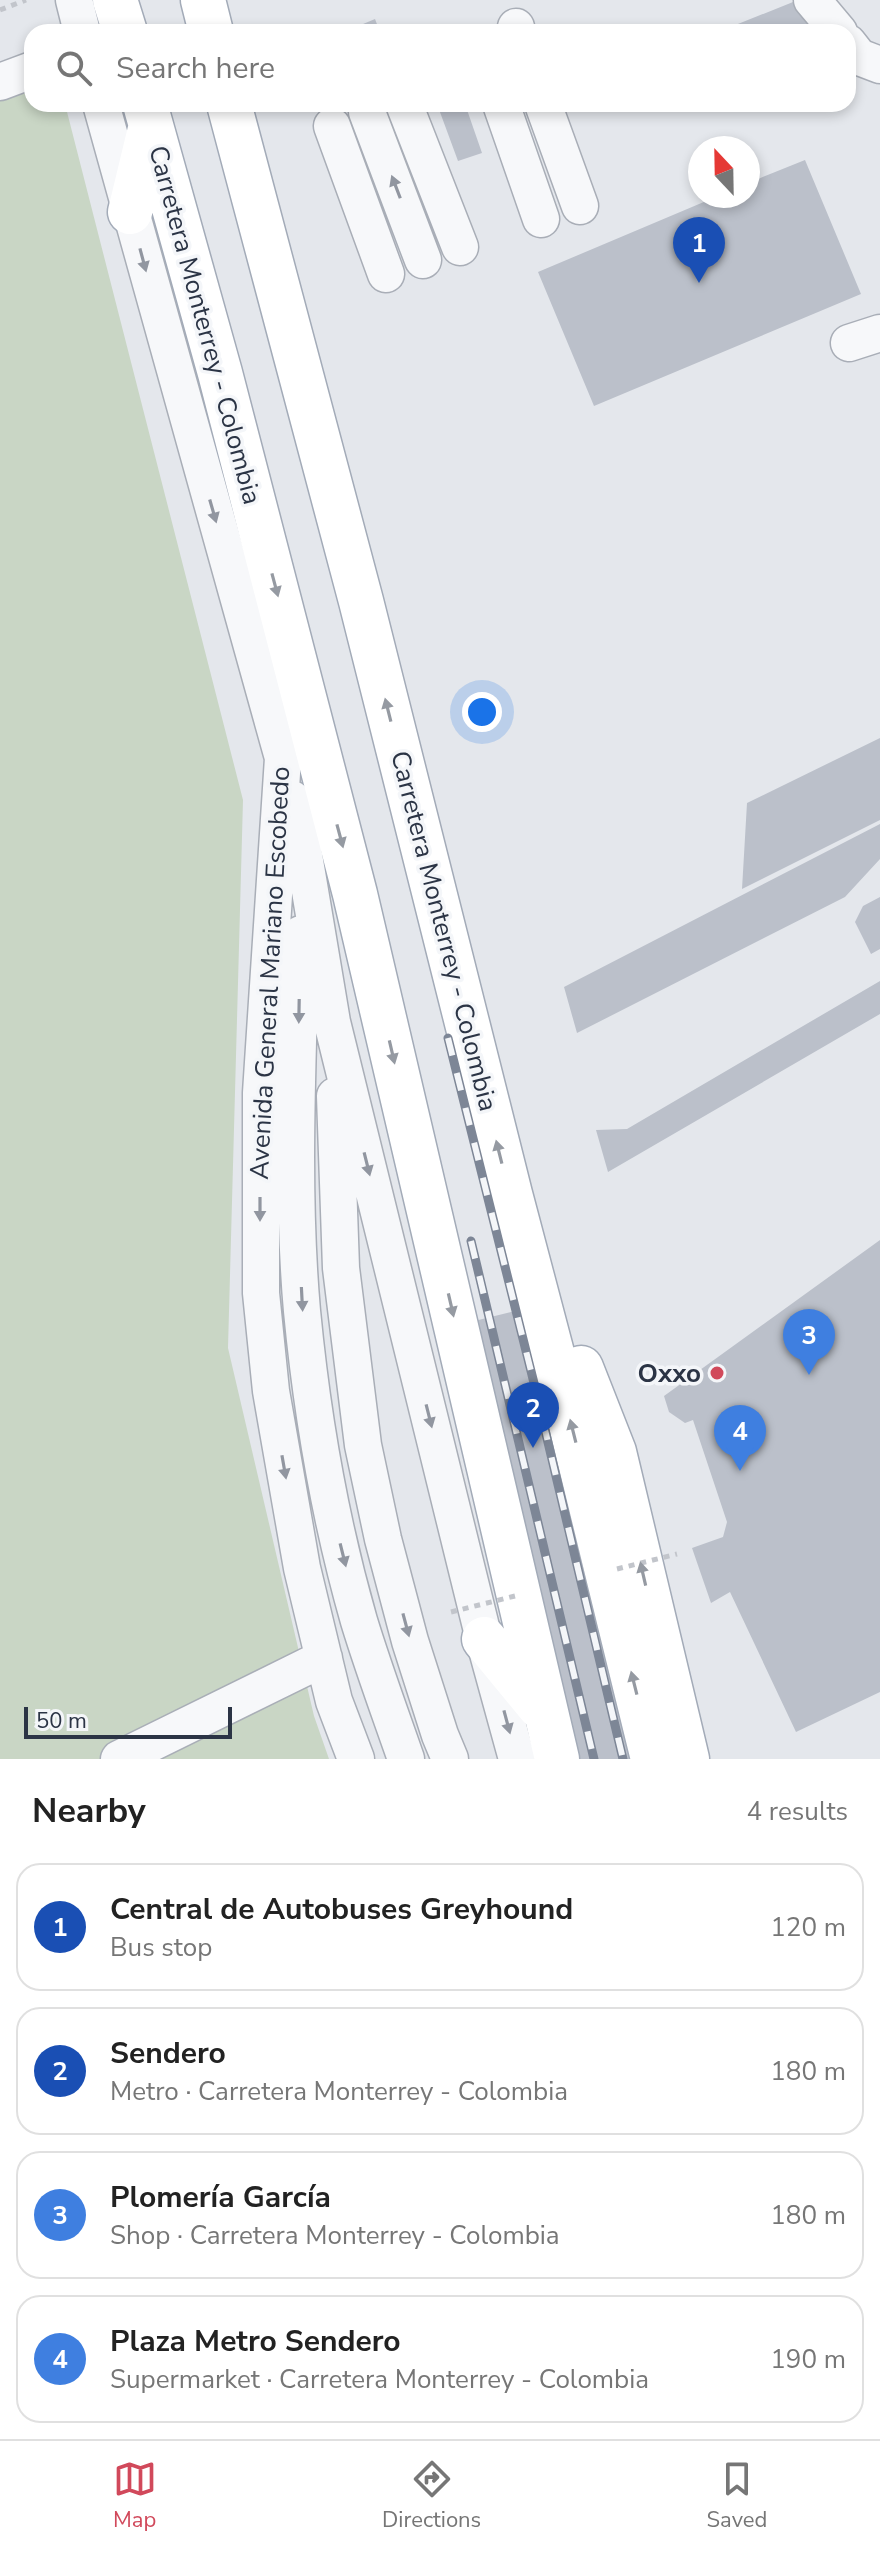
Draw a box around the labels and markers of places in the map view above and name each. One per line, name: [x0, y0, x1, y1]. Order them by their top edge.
pin: 1: [673, 217, 725, 283]
pin: 3: [783, 1309, 835, 1375]
place label: Oxxo: [638, 1356, 701, 1391]
marker: Oxxo: [708, 1364, 726, 1382]
pin: 2: [507, 1382, 559, 1448]
pin: 4: [714, 1405, 766, 1471]

